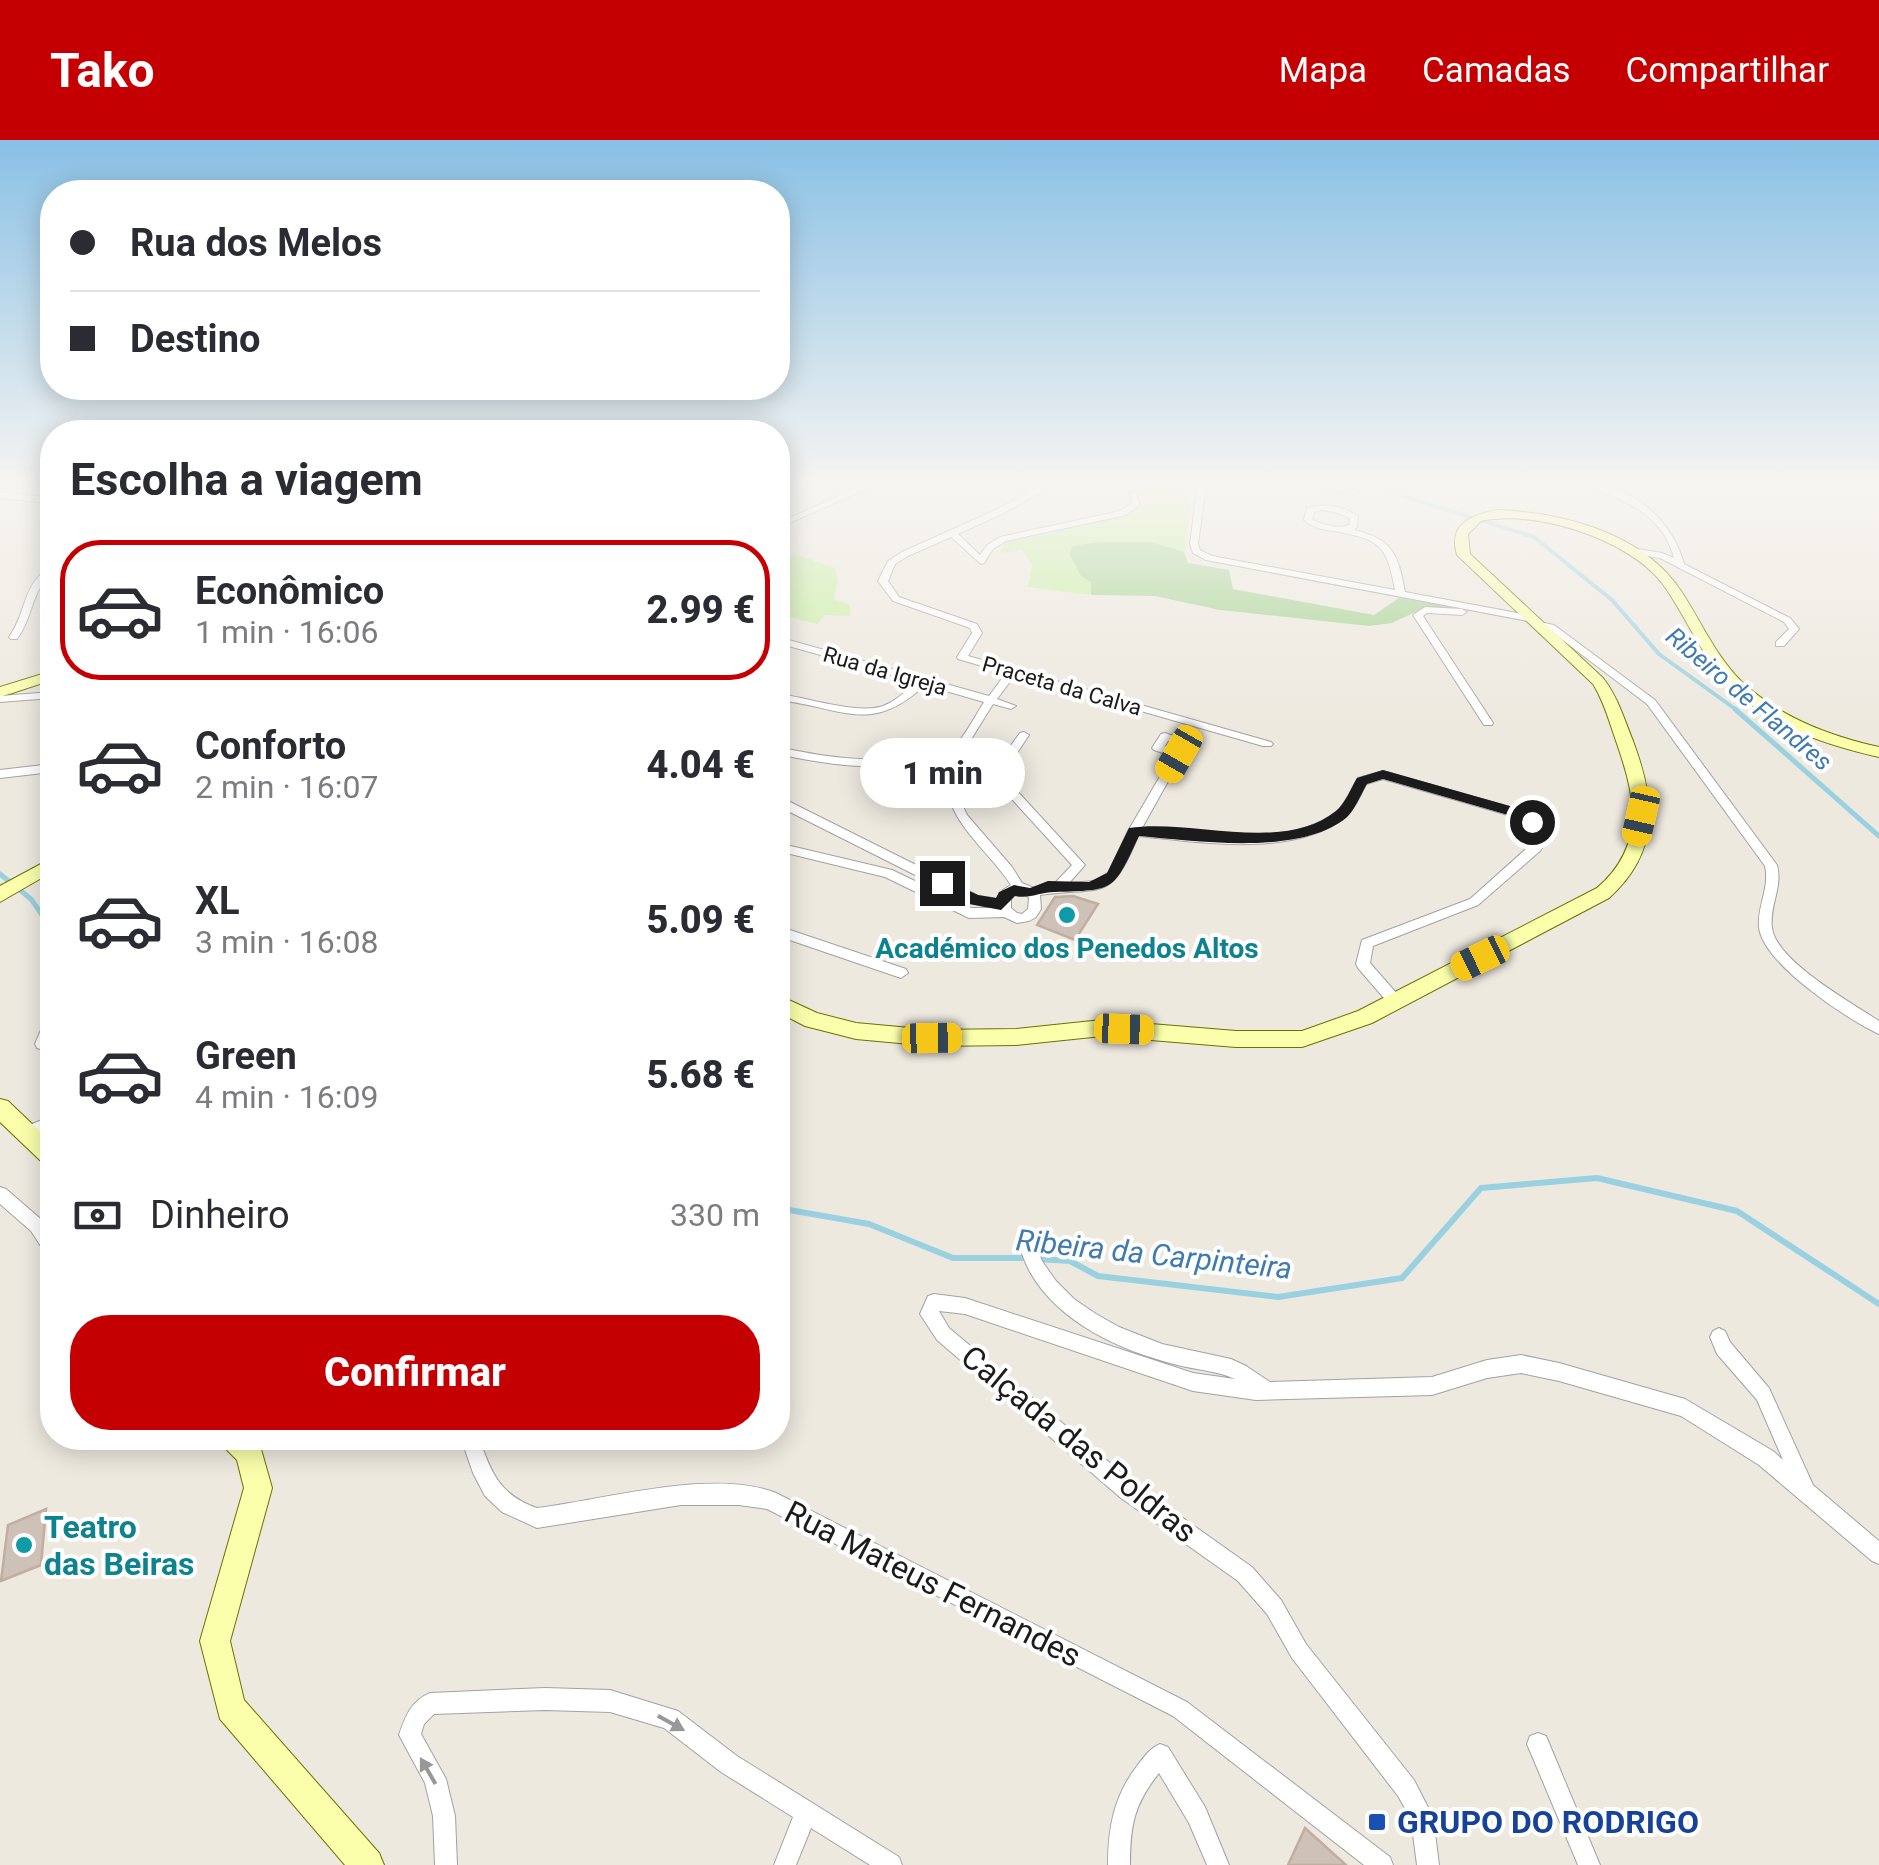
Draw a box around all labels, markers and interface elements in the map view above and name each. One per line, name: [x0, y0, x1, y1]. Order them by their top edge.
text: Tako: [50, 42, 155, 99]
text: Mapa: [1279, 50, 1367, 91]
text: Camadas: [1422, 50, 1571, 91]
text: Compartilhar: [1626, 50, 1829, 91]
text: Rua dos Melos: [130, 221, 382, 265]
text: Destino: [130, 317, 260, 361]
text: Escolha a viagem: [70, 453, 423, 506]
icon: car: [75, 565, 165, 655]
text: Econômico: [195, 569, 384, 613]
text: 2.99 €: [647, 588, 755, 632]
text: 1 min · 16:06: [195, 613, 378, 651]
water label: Ribeiro de Flandres: [1660, 621, 1838, 777]
street label: Rua da Igreja: [820, 641, 950, 701]
street label: Praceta da Calva: [979, 651, 1145, 721]
icon: car: [75, 720, 165, 810]
car: [1151, 721, 1207, 787]
text: Conforto: [195, 724, 346, 768]
callout: 1 min: [860, 738, 1024, 808]
text: 4.04 €: [647, 743, 755, 787]
text: 1 min: [902, 754, 983, 792]
text: 2 min · 16:07: [195, 768, 378, 806]
car: [1620, 783, 1662, 849]
route start: [1510, 800, 1555, 845]
route end: [920, 861, 965, 906]
icon: car: [75, 875, 165, 965]
text: XL: [195, 879, 240, 923]
text: 5.09 €: [647, 898, 755, 942]
marker: Académico dos Penedos Altos: [1056, 904, 1078, 926]
text: 3 min · 16:08: [195, 923, 378, 961]
car: [1446, 931, 1514, 985]
place label: Académico dos Penedos Altos: [875, 932, 1259, 965]
car: [1093, 1013, 1155, 1045]
car: [902, 1022, 962, 1054]
icon: car: [75, 1030, 165, 1120]
text: Green: [195, 1034, 297, 1078]
text: 5.68 €: [647, 1053, 755, 1097]
text: 4 min · 16:09: [195, 1078, 378, 1116]
icon: cash: [70, 1188, 125, 1243]
text: Dinheiro: [150, 1193, 290, 1237]
text: 330 m: [670, 1196, 760, 1234]
water label: Ribeira da Carpinteira: [1014, 1222, 1294, 1286]
button: Confirmar: [70, 1315, 760, 1430]
street label: Calçada das Poldras: [954, 1337, 1204, 1551]
street label: Rua Mateus Fernandes: [779, 1493, 1087, 1675]
place label: Teatro das Beiras: [44, 1508, 194, 1583]
marker: Teatro das Beiras: [13, 1534, 35, 1556]
one-way arrow: [657, 1715, 686, 1732]
one-way arrow: [420, 1757, 438, 1785]
place label: GRUPO DO RODRIGO: [1397, 1803, 1699, 1841]
marker: GRUPO DO RODRIGO: [1366, 1811, 1388, 1833]

